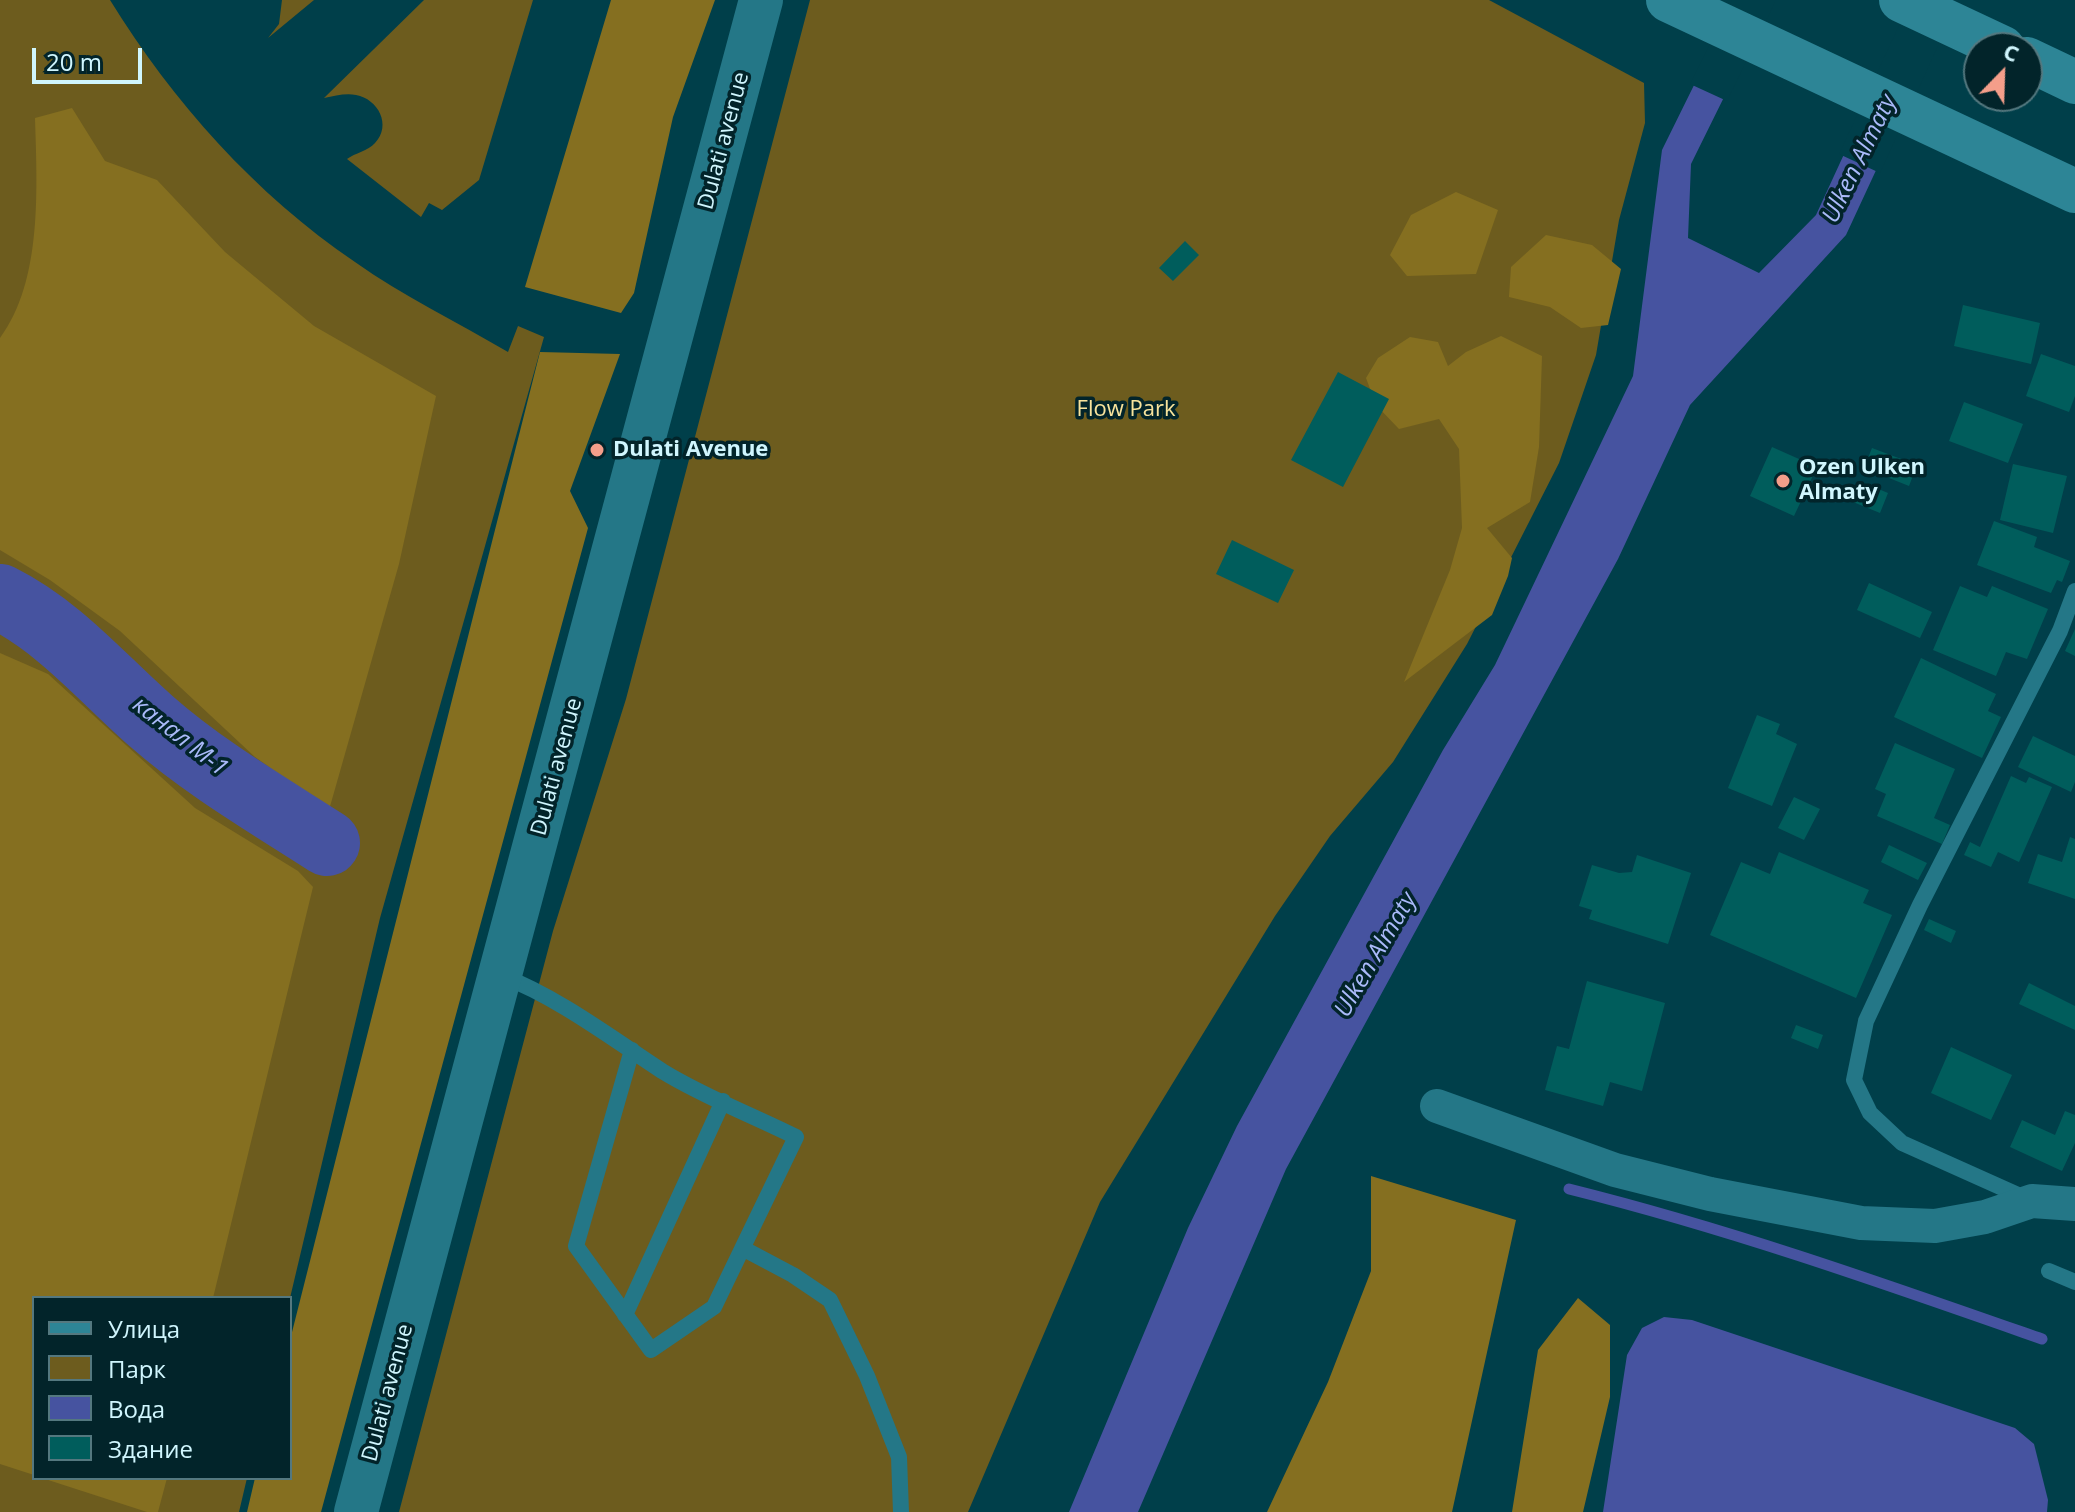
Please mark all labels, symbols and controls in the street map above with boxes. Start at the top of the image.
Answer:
scale bar [36,32,146,82]
north arrow [1963,32,2043,112]
text: С [1999,35,2024,68]
text: 20 m [46,45,102,78]
street label: Dulati avenue [693,69,755,213]
water label: Ulken Almaty [1817,90,1903,228]
park label: Flow Park [1077,397,1175,423]
place label: Dulati Avenue [613,437,768,463]
marker: Dulati Avenue [588,441,606,459]
place label: Ozen Ulken Almaty [1799,455,1925,506]
marker: Ozen Ulken Almaty [1774,472,1792,490]
water label: канал М-1 [127,691,233,783]
street label: Dulati avenue [526,695,588,839]
water label: Ulken Almaty [1329,888,1423,1022]
legend [32,1296,292,1480]
text: Улица [108,1312,180,1345]
street label: Dulati avenue [357,1321,419,1465]
text: Парк [108,1352,166,1385]
text: Вода [108,1392,165,1425]
text: Здание [108,1432,193,1465]

